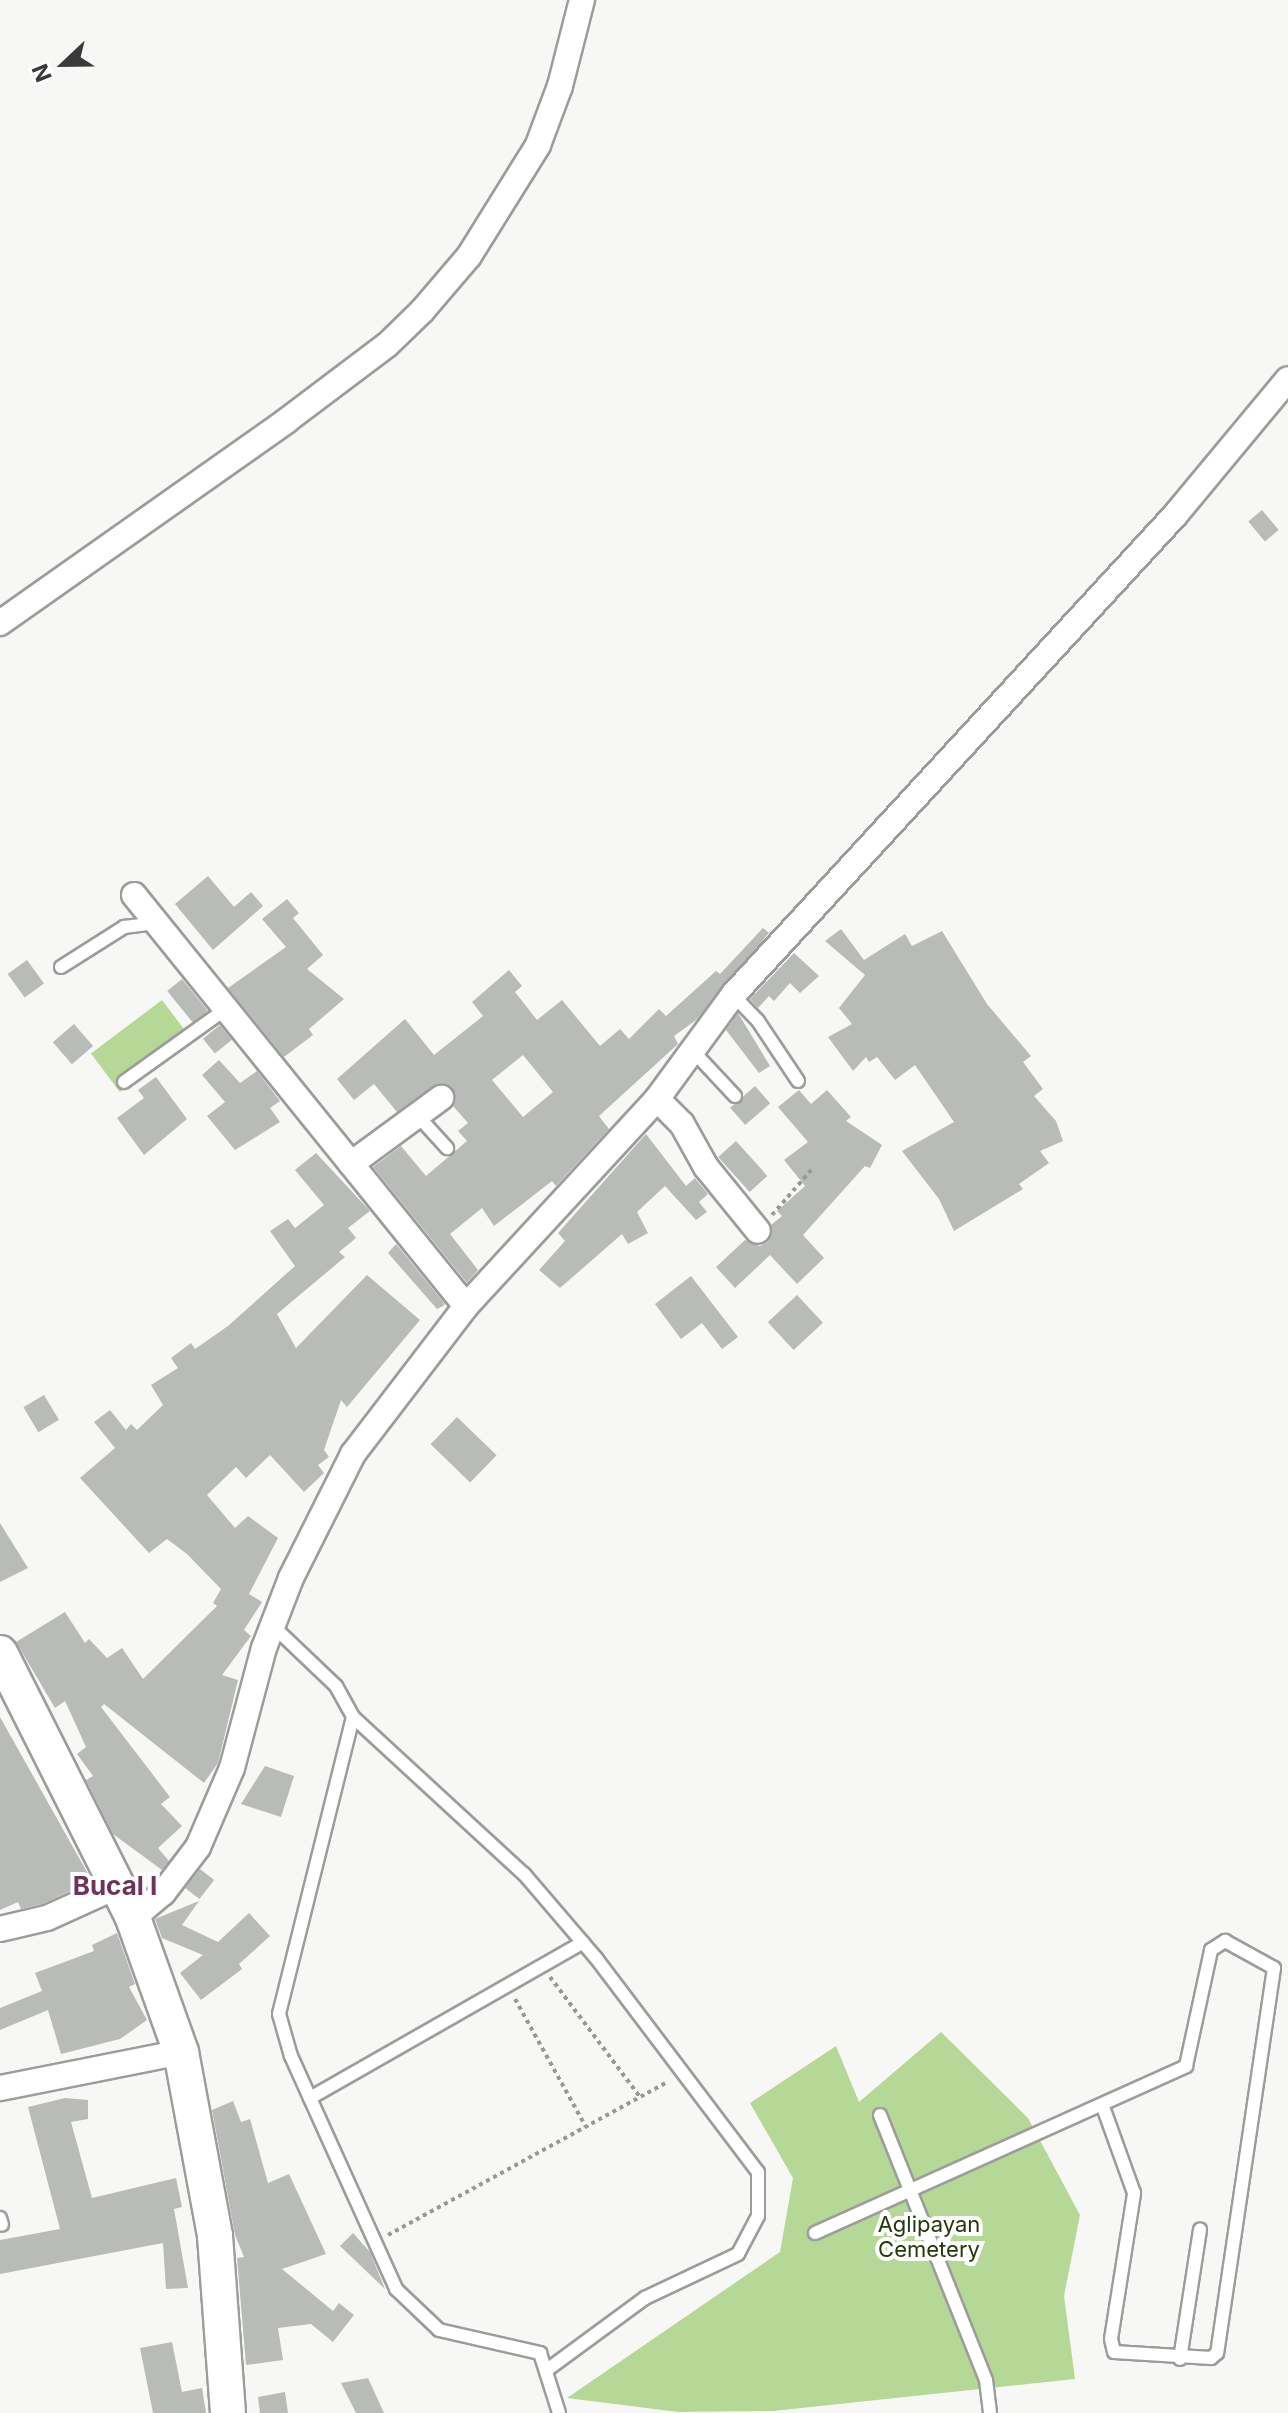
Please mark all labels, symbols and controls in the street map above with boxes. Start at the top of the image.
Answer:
north arrow [24,24,104,104]
text: N [27,60,57,86]
district label: Bucal I [73,1870,157,1902]
park label: Aglipayan Cemetery [878,2211,980,2262]

